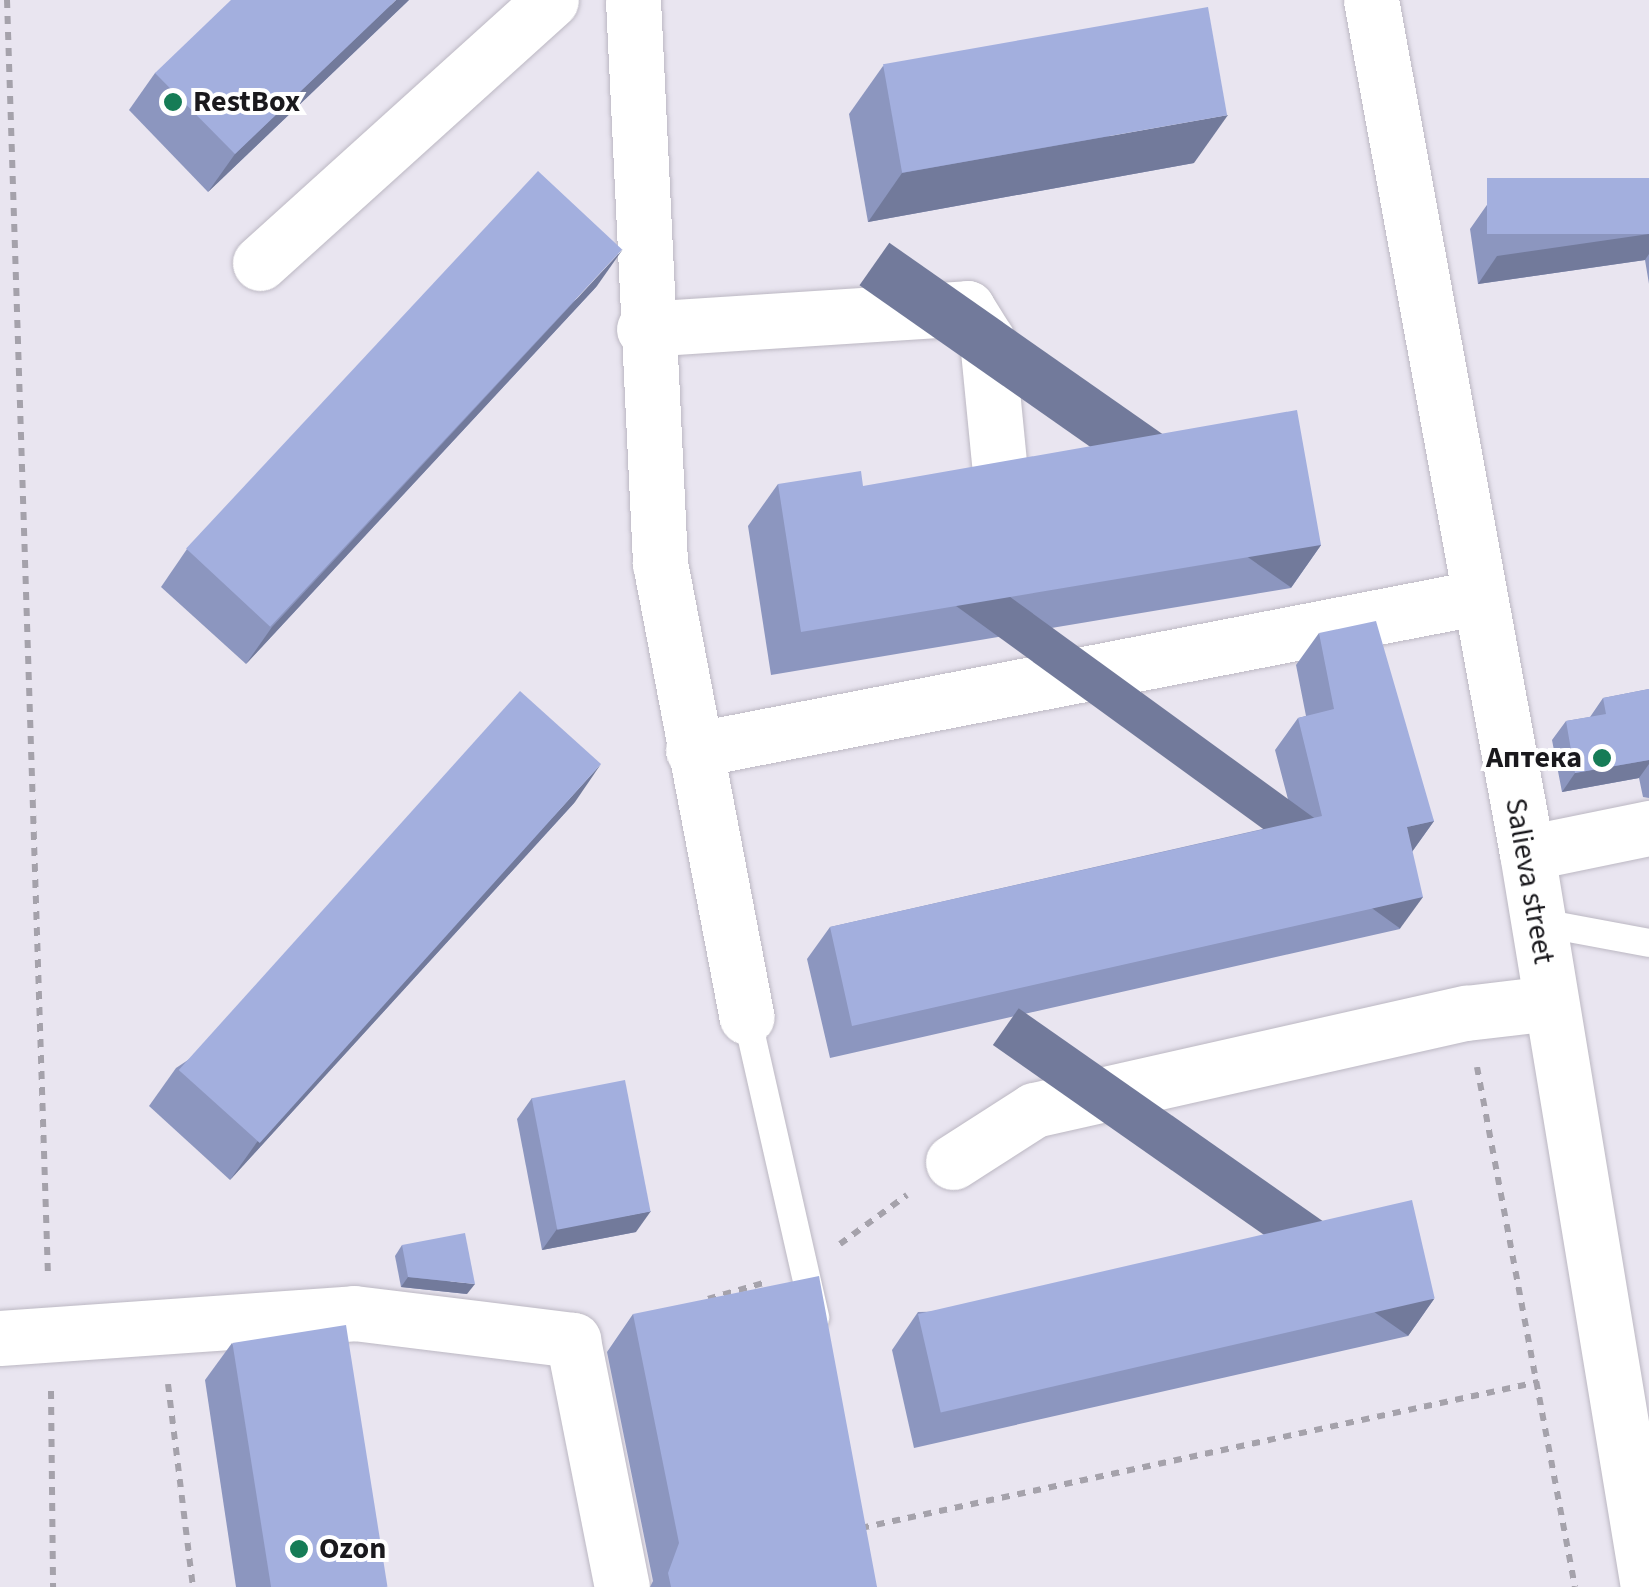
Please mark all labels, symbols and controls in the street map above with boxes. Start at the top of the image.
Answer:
place label: RestBox [193,84,300,120]
marker: RestBox [162,91,184,113]
place label: Аптека [1486,740,1582,776]
marker: Аптека [1591,747,1613,769]
street label: Salieva street [1497,795,1561,967]
place label: Ozon [319,1531,386,1567]
marker: Ozon [288,1538,310,1560]

